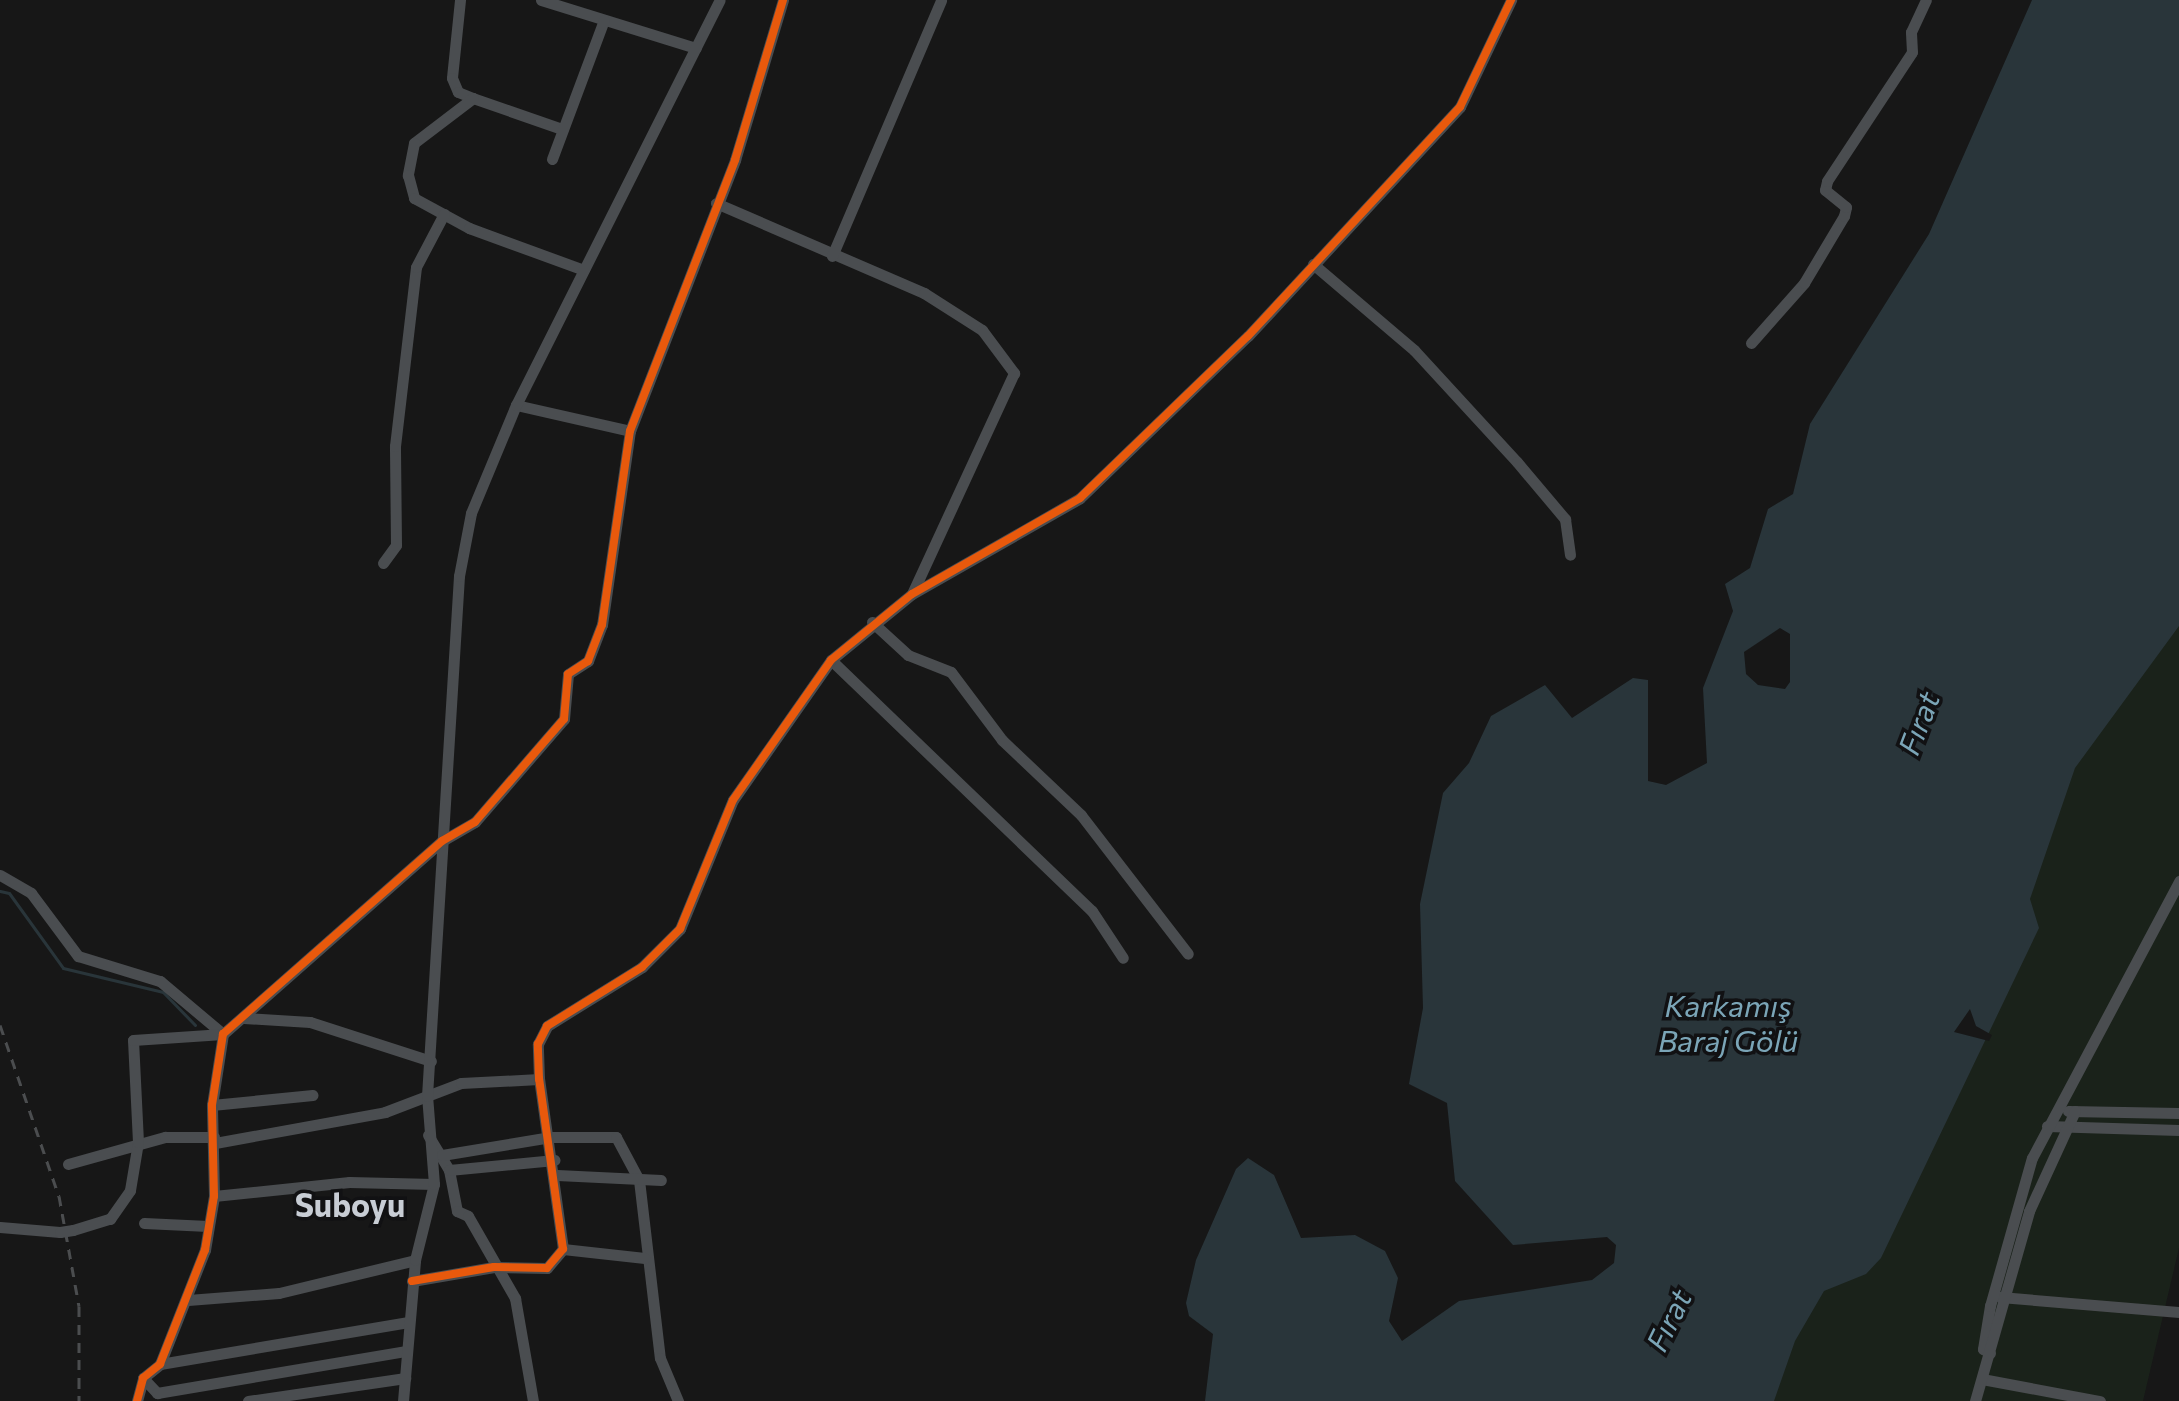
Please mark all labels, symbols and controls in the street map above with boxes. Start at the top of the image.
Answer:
water label: Fırat [1890,687,1946,759]
water label: Karkamış Baraj Gölü [1658,987,1798,1058]
district label: Suboyu [295,1185,405,1223]
water label: Fırat [1638,1283,1698,1357]

